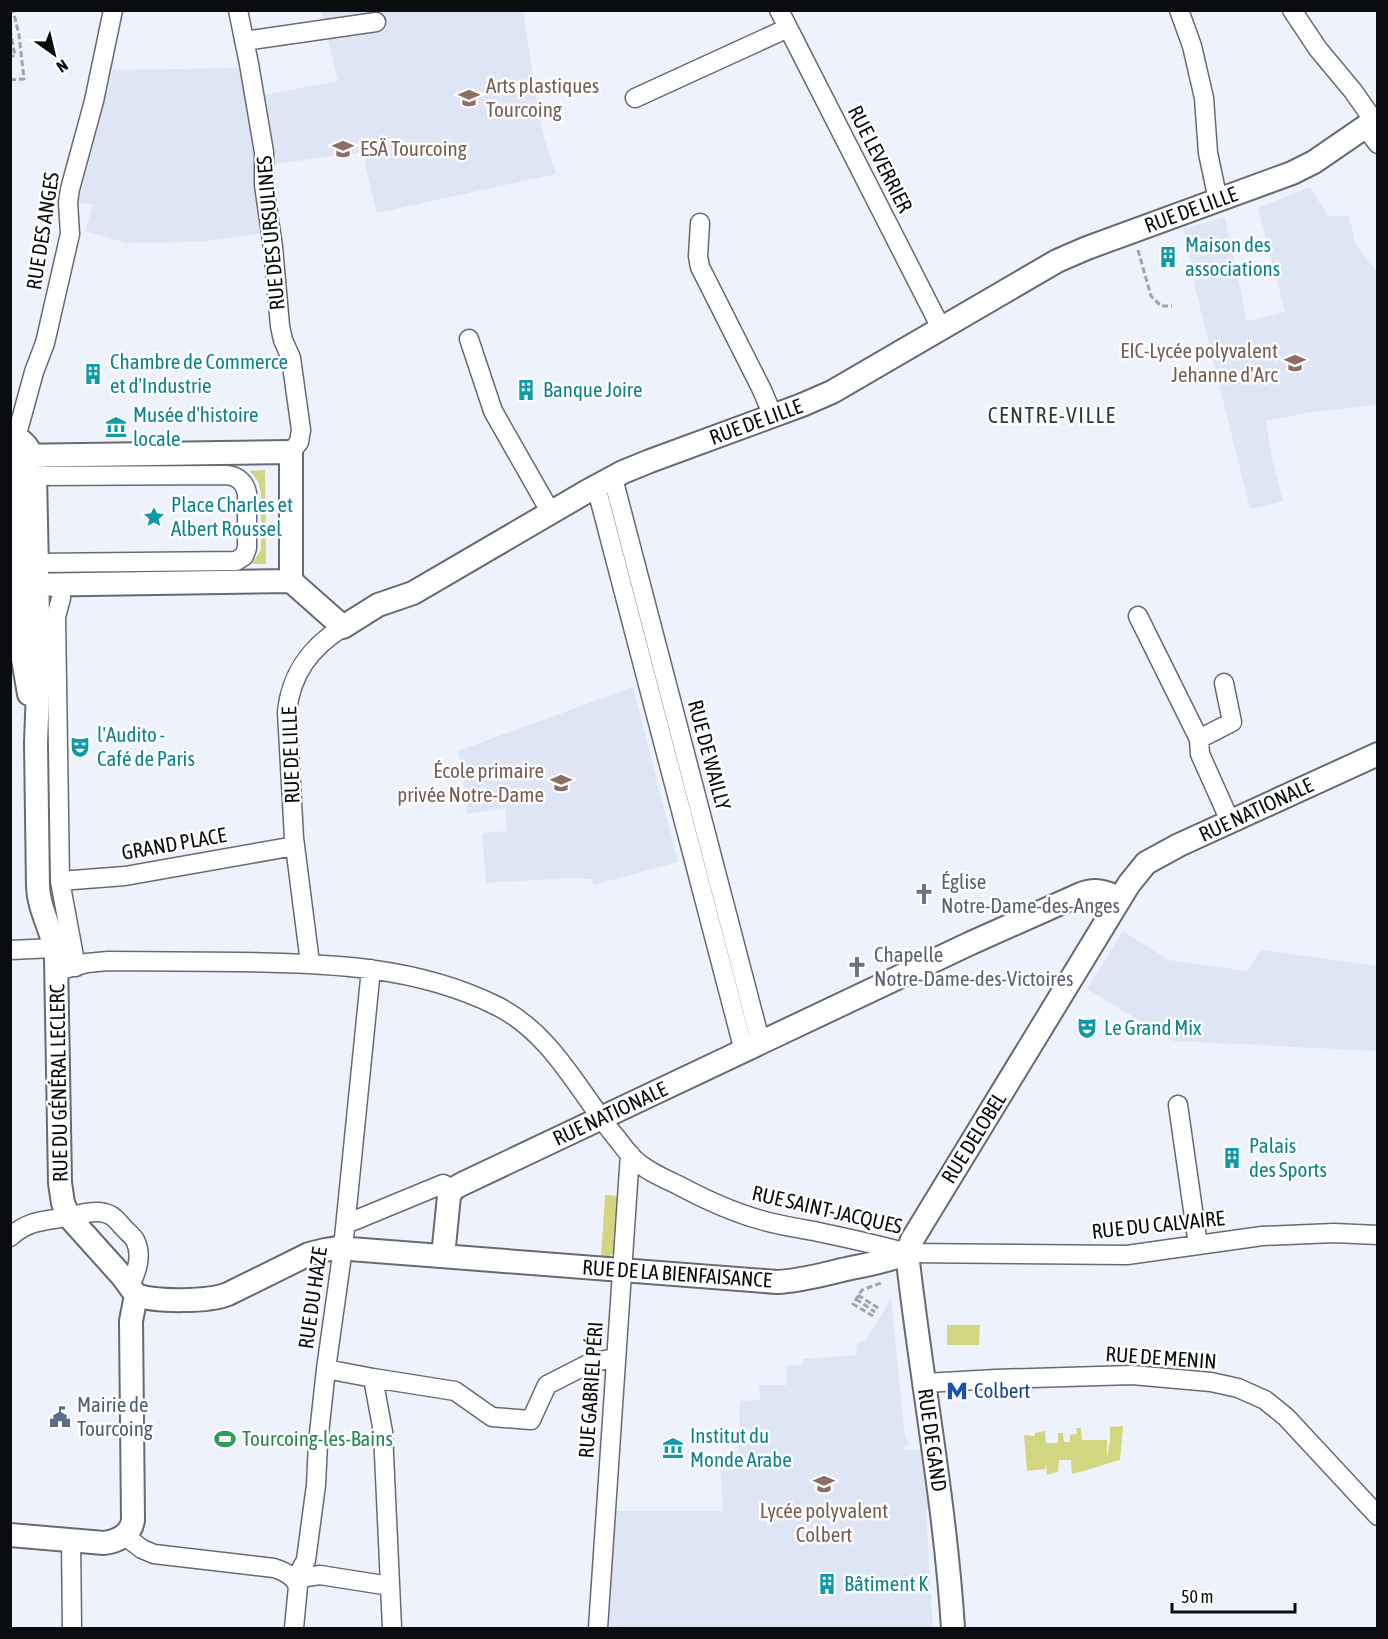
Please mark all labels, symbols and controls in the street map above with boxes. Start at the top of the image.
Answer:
north arrow [24,24,84,84]
text: N [53,56,71,77]
place label: Arts plastiques Tourcoing [486,73,599,121]
school or university icon: Arts plastiques Tourcoing [457,86,481,110]
street label: RUE LEVERRIER [844,101,918,216]
place label: ESÄ Tourcoing [360,136,467,160]
school or university icon: ESÄ Tourcoing [331,137,355,161]
street label: RUE DES URSULINES [251,155,289,311]
street label: RUE DES ANGES [21,170,63,291]
street label: RUE DE LILLE [1141,181,1240,237]
place label: Maison des associations [1185,232,1280,280]
building icon: Maison des associations [1156,245,1180,269]
place label: EIC-Lycée polyvalent Jehanne d'Arc [1120,338,1278,386]
place label: Chambre de Commerce et d'Industrie [110,349,288,397]
school or university icon: EIC-Lycée polyvalent Jehanne d'Arc [1283,351,1307,375]
building icon: Chambre de Commerce et d'Industrie [81,362,105,386]
place label: Banque Joire [543,377,643,401]
building icon: Banque Joire [514,378,538,402]
street label: RUE DE LILLE [706,393,805,449]
place label: Musée d'histoire locale [133,402,259,450]
district label: CENTRE-VILLE [988,402,1116,428]
museum icon: Musée d'histoire locale [104,415,128,439]
place label: Place Charles et Albert Roussel [171,492,293,540]
place icon: Place Charles et Albert Roussel [142,505,166,529]
street label: RUE DE WAILLY [684,697,736,813]
street label: RUE DE LILLE [276,706,304,804]
place label: l'Audito - Café de Paris [97,722,195,770]
theatre icon: l'Audito - Café de Paris [68,735,92,759]
place label: École primaire privée Notre-Dame [397,758,544,806]
school or university icon: École primaire privée Notre-Dame [549,771,573,795]
street label: RUE NATIONALE [1195,772,1316,846]
street label: GRAND PLACE [120,822,228,864]
place label: Église Notre-Dame-des-Anges [941,869,1120,917]
church icon: Église Notre-Dame-des-Anges [912,882,936,906]
place label: Chapelle Notre-Dame-des-Victoires [874,942,1073,990]
church icon: Chapelle Notre-Dame-des-Victoires [845,955,869,979]
street label: RUE DU GÉNÉRAL LECLERC [44,983,72,1182]
place label: Le Grand Mix [1104,1015,1202,1039]
theatre icon: Le Grand Mix [1075,1016,1099,1040]
street label: RUE NATIONALE [549,1076,670,1150]
street label: RUE DELOBEL [936,1088,1010,1187]
place label: Palais des Sports [1249,1133,1327,1181]
building icon: Palais des Sports [1220,1146,1244,1170]
street label: RUE SAINT-JACQUES [750,1180,905,1238]
street label: RUE DU CALVAIRE [1090,1205,1226,1243]
street label: RUE DU HAZE [293,1245,331,1350]
street label: RUE DE LA BIENFAISANCE [582,1254,773,1292]
street label: RUE GABRIEL PÉRI [573,1321,607,1459]
street label: RUE DE MENIN [1105,1341,1217,1373]
place label: Colbert [974,1378,1030,1402]
metro station icon: Colbert [945,1379,969,1403]
street label: RUE DE GAND [914,1387,952,1493]
place label: Mairie de Tourcoing [77,1392,153,1440]
public building icon: Mairie de Tourcoing [48,1405,72,1429]
place label: Institut du Monde Arabe [690,1423,792,1471]
place label: Tourcoing-les-Bains [242,1426,393,1450]
sports icon: Tourcoing-les-Bains [213,1427,237,1451]
museum icon: Institut du Monde Arabe [661,1436,685,1460]
school or university icon: Lycée polyvalent Colbert [812,1472,836,1496]
place label: Lycée polyvalent Colbert [760,1498,888,1546]
place label: Bâtiment K [844,1571,929,1595]
building icon: Bâtiment K [815,1572,839,1596]
scale bar [1172,1576,1295,1614]
text: 50 m [1181,1586,1213,1607]

